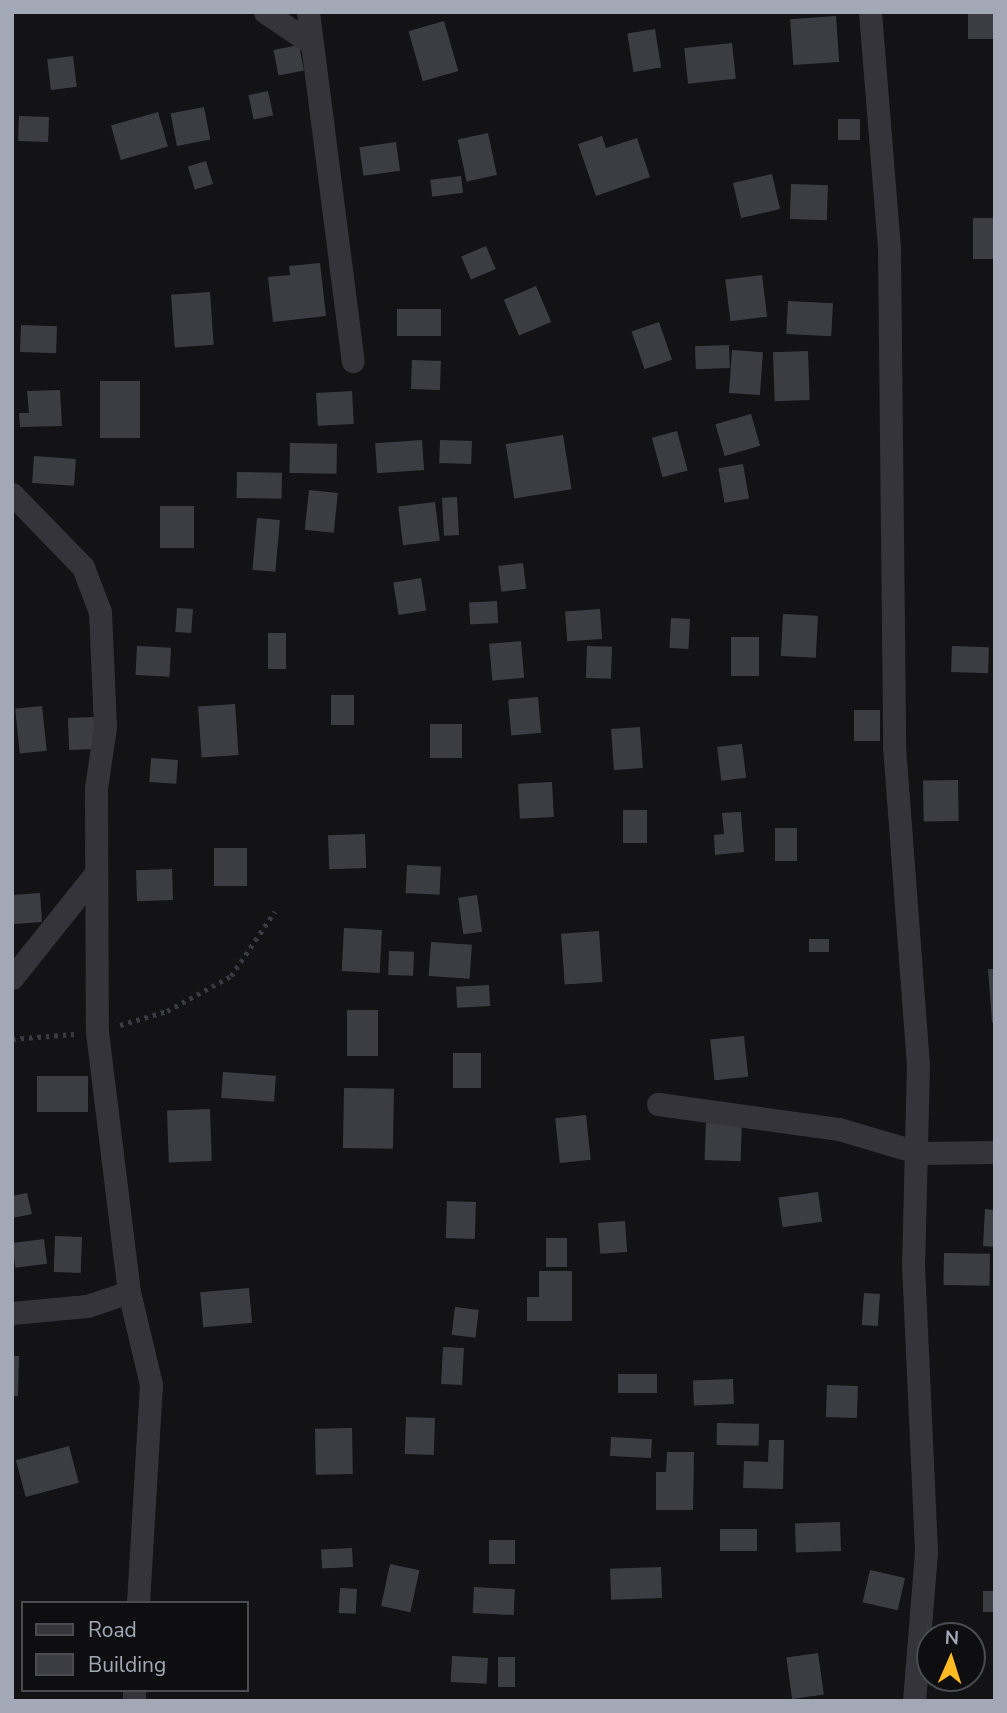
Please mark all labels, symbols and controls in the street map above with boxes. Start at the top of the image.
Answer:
legend [21,1601,248,1692]
text: Road [88,1616,137,1644]
north arrow [916,1622,986,1692]
text: N [944,1625,960,1651]
text: Building [88,1651,166,1679]

